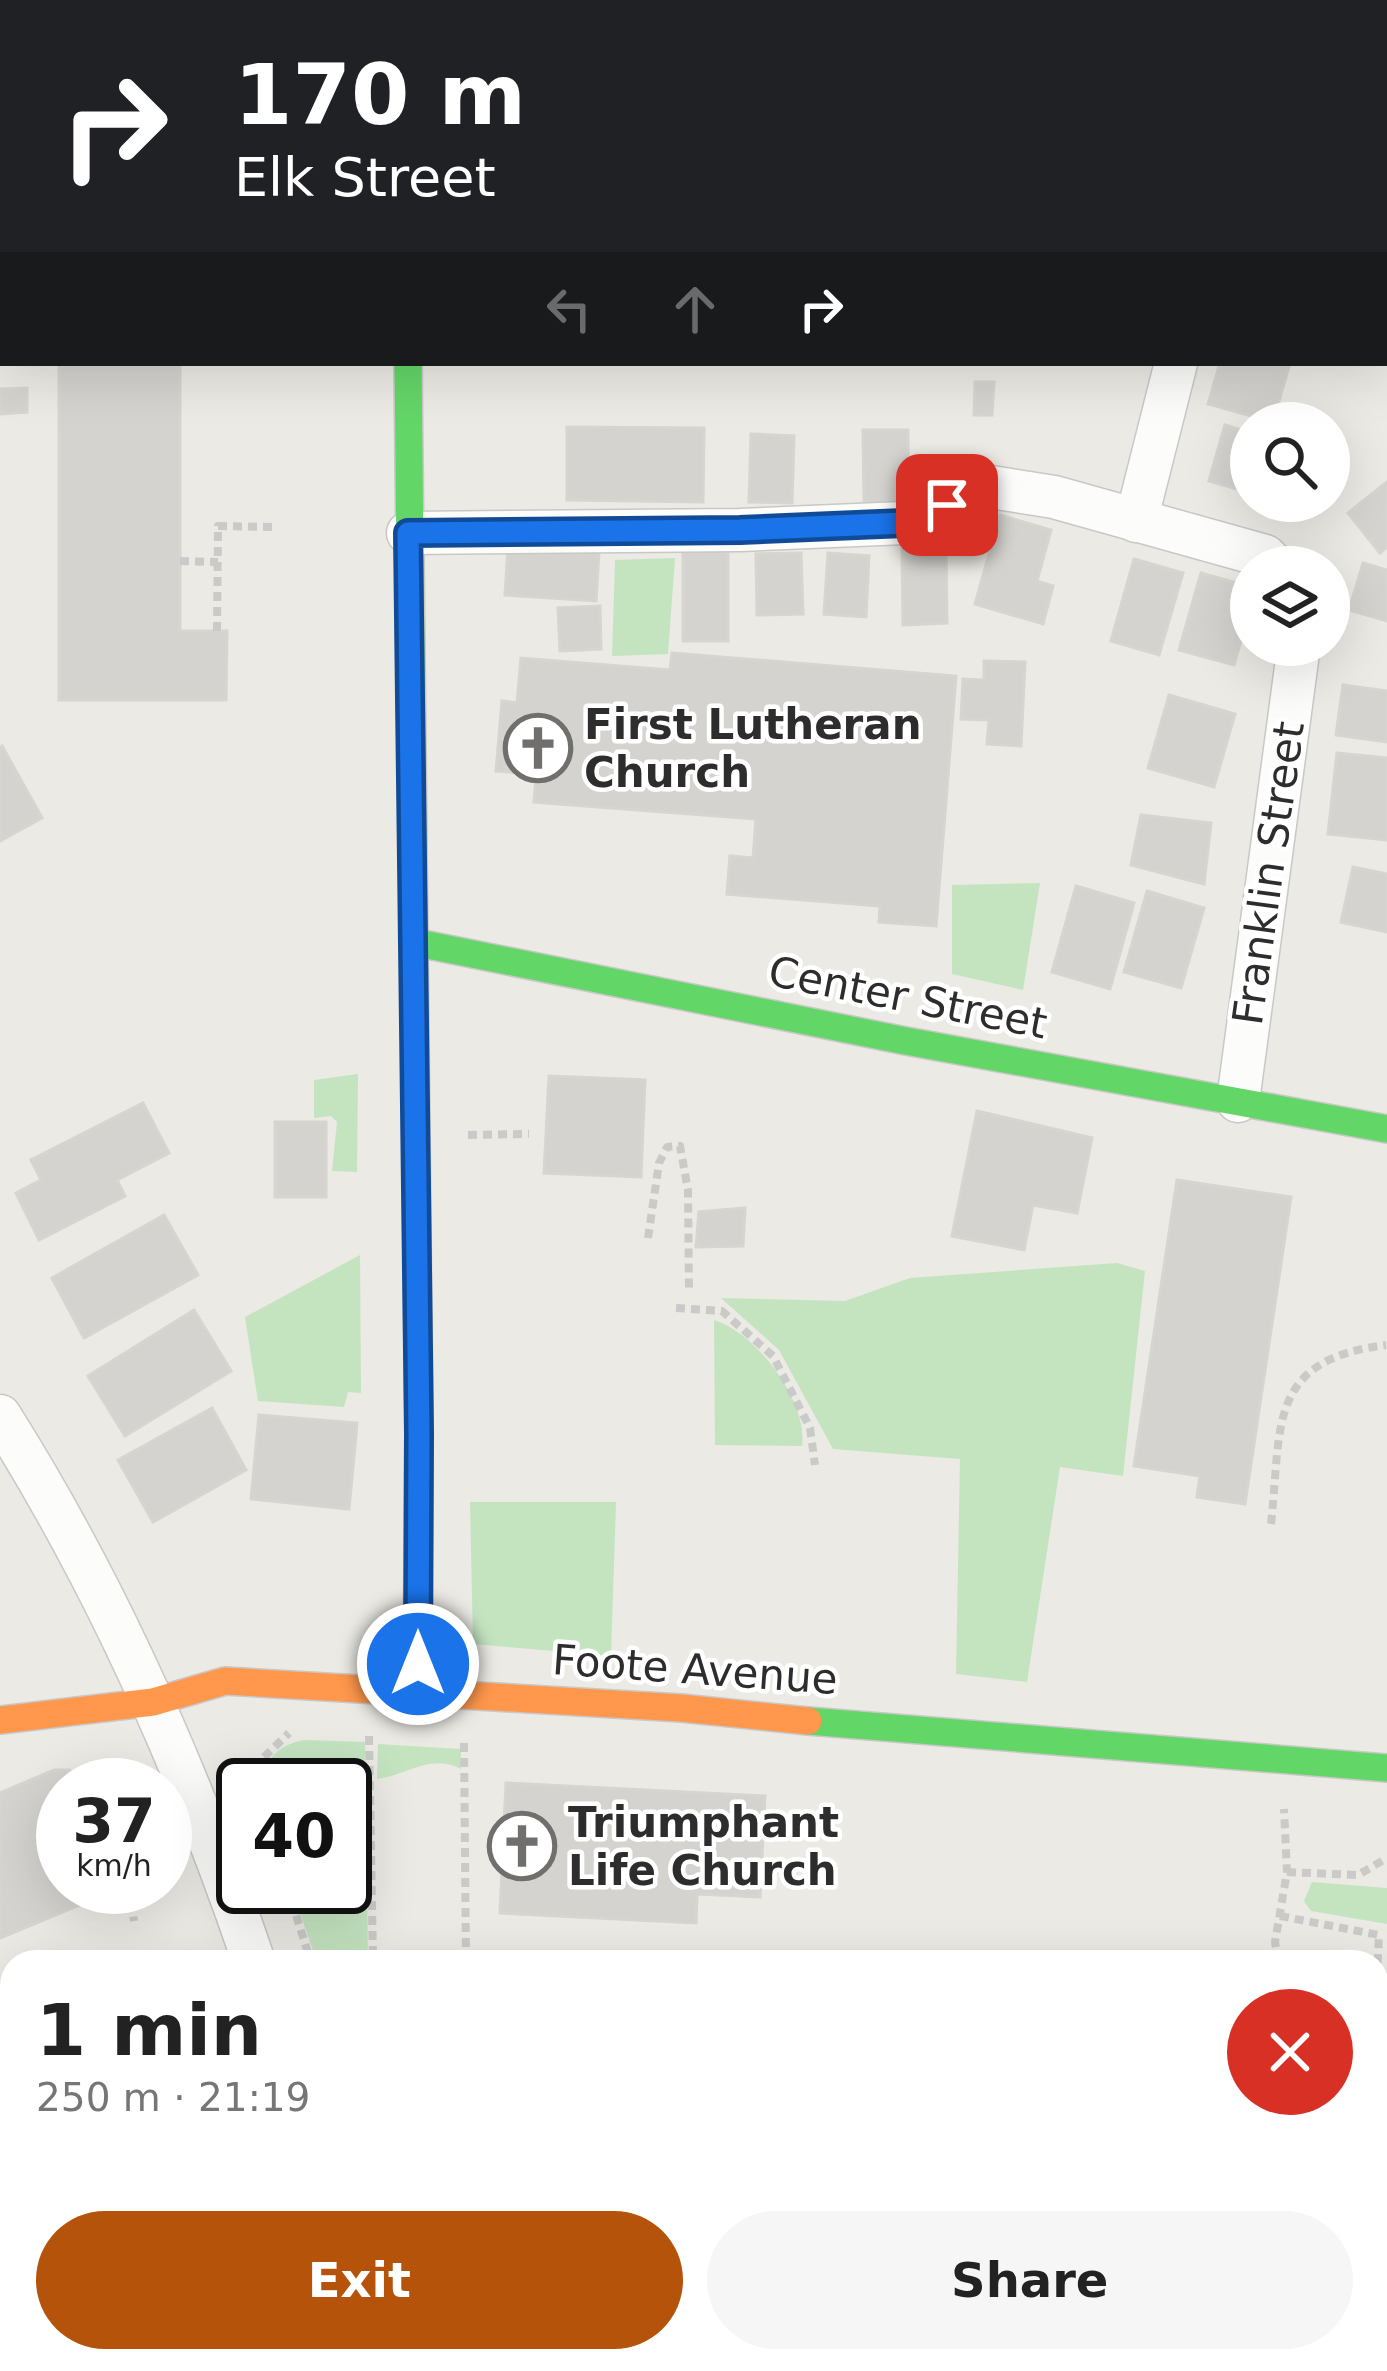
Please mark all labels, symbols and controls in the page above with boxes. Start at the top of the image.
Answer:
text: 170 m [234,46,526,144]
icon: right [36,48,192,204]
text: Elk Street [234,146,496,209]
icon: left [536,276,602,342]
icon: ahead [662,276,728,342]
icon: right [788,276,854,342]
map controls [1230,402,1350,666]
button: search [1230,402,1350,522]
pin [896,454,998,556]
icon: arrive [914,472,980,538]
button: layers [1230,546,1350,666]
place label: First Lutheran Church [584,700,922,797]
church icon: First Lutheran Church [503,713,573,783]
street label: Franklin Street [1223,718,1314,1028]
street label: Center Street [765,947,1051,1048]
position arrow [355,1601,481,1727]
street label: Foote Avenue [551,1635,839,1704]
speed limit sign: 40 [216,1758,372,1914]
text: 37 [72,1786,156,1856]
place label: Triumphant Life Church [568,1798,839,1895]
church icon: Triumphant Life Church [487,1811,557,1881]
text: km/h [76,1848,152,1883]
text: 1 min [36,1988,262,2072]
button: close [1227,1989,1353,2115]
text: 250 m · 21:19 [36,2075,310,2120]
button: Exit [36,2211,683,2349]
button: Share [707,2211,1353,2349]

